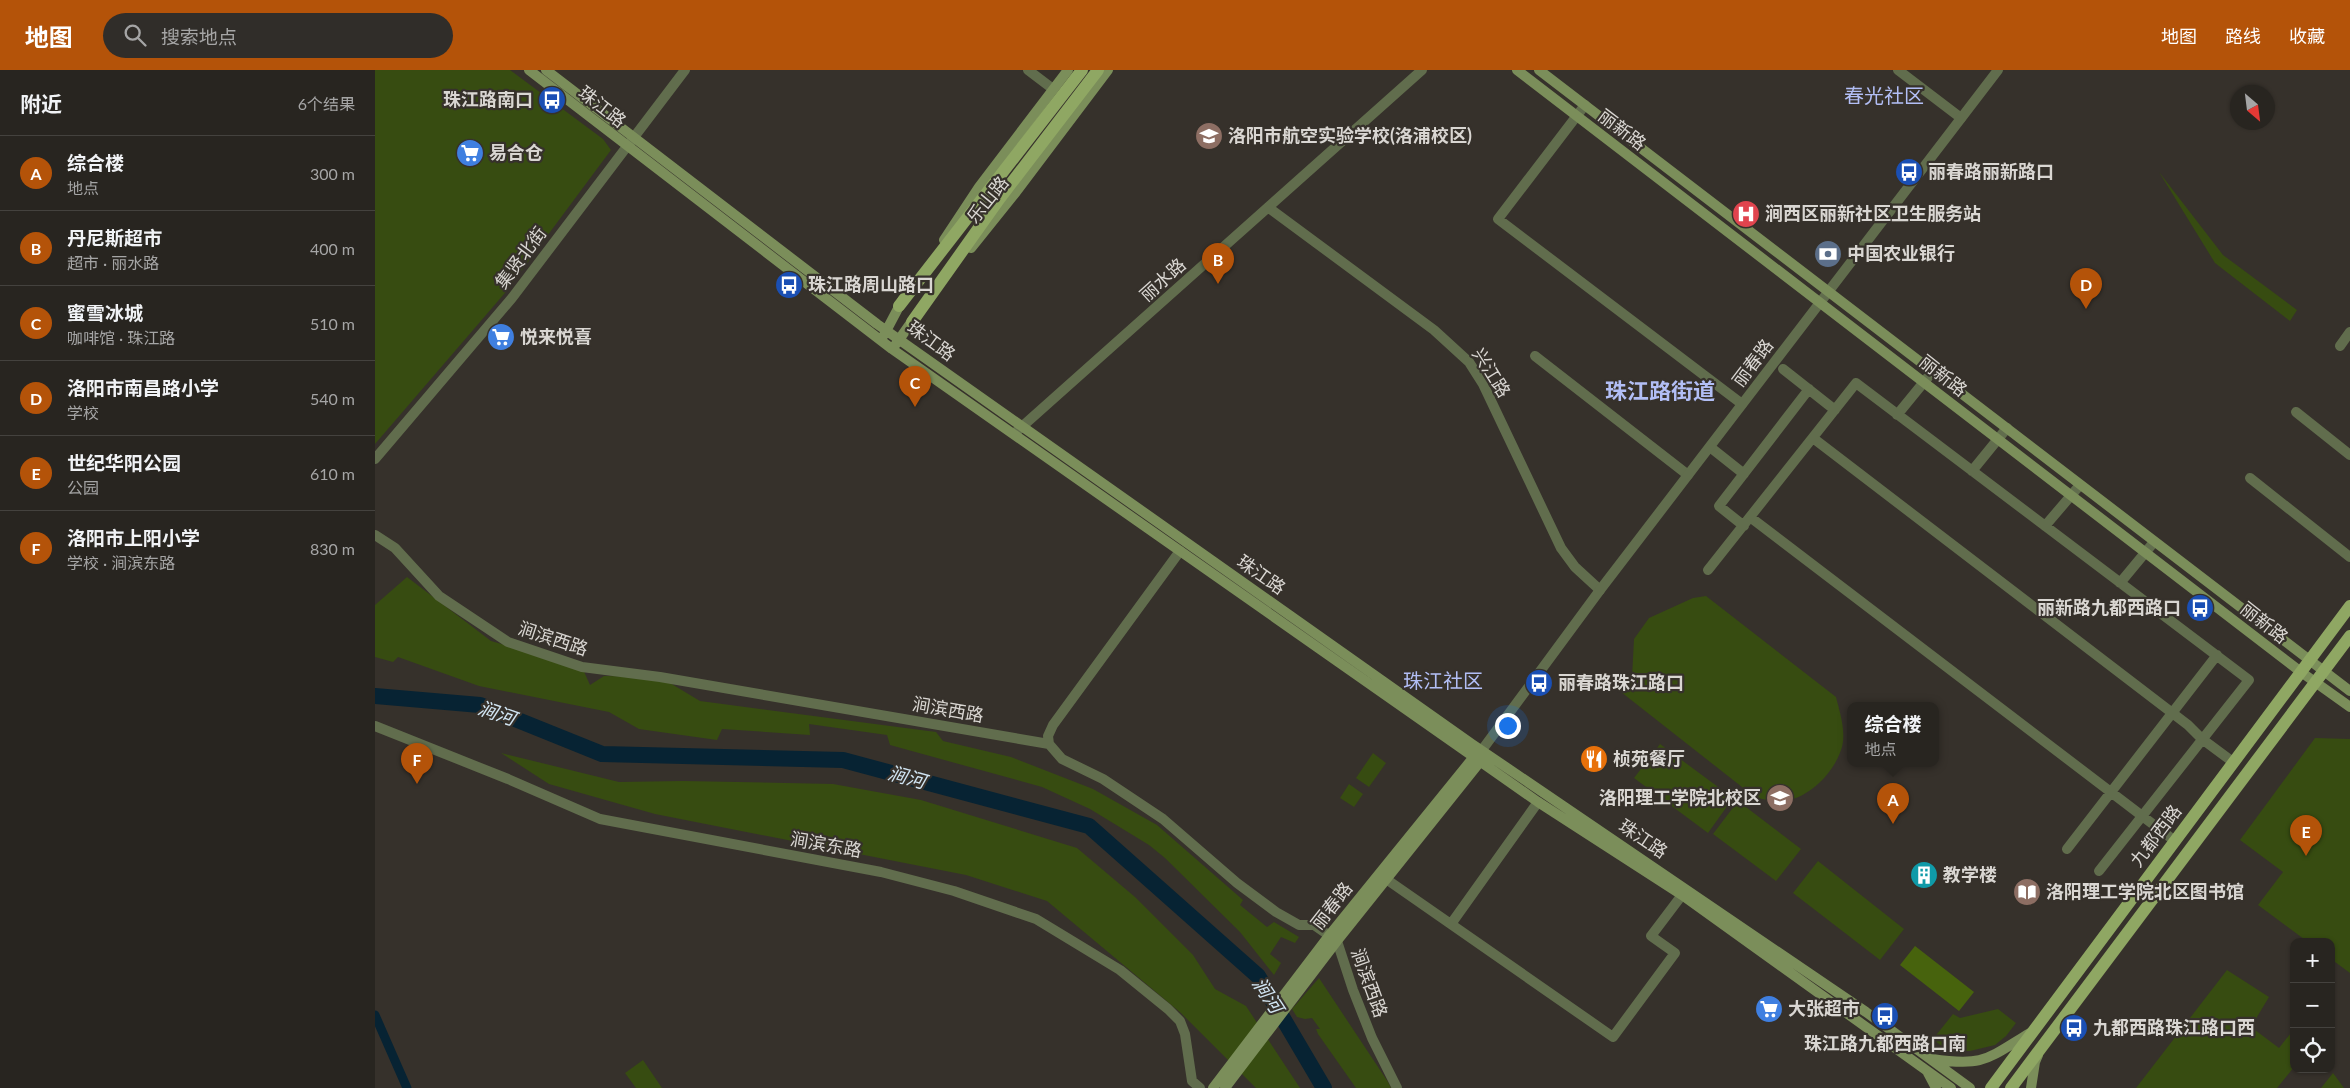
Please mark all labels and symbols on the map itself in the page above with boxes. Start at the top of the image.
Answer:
street label: 珠江路 [575,81,631,132]
district label: 春光社区 [1844,83,1924,107]
bus stop icon: 珠江路南口 [537,85,567,115]
north arrow [2230,85,2275,130]
place label: 珠江路南口 [443,88,533,110]
street label: 丽新路 [1594,104,1651,154]
school or university icon: 洛阳市航空实验学校(洛浦校区) [1194,121,1224,151]
place label: 洛阳市航空实验学校(洛浦校区) [1228,124,1472,146]
supermarket icon: 易合仓 [455,138,485,168]
place label: 易合仓 [489,141,543,163]
bus stop icon: 丽春路丽新路口 [1894,157,1924,187]
place label: 丽春路丽新路口 [1928,160,2054,182]
street label: 乐山路 [962,171,1013,227]
hospital icon: 涧西区丽新社区卫生服务站 [1731,199,1761,229]
place label: 涧西区丽新社区卫生服务站 [1765,202,1981,224]
street label: 集贤北街 [490,222,551,293]
bank icon: 中国农业银行 [1813,239,1843,269]
place label: 中国农业银行 [1847,242,1955,264]
pin: B [1202,243,1234,284]
street label: 丽水路 [1135,253,1190,305]
pin: D [2070,268,2102,309]
bus stop icon: 珠江路周山路口 [774,270,804,300]
place label: 珠江路周山路口 [808,273,934,295]
street label: 珠江路 [903,315,960,365]
supermarket icon: 悦来悦喜 [486,322,516,352]
place label: 悦来悦喜 [520,325,592,347]
street label: 丽春路 [1727,334,1777,391]
street label: 兴江路 [1468,344,1515,401]
street label: 丽新路 [1916,350,1972,401]
pin: C [899,366,931,407]
district label: 珠江路街道 [1605,377,1715,404]
street label: 珠江路 [1233,550,1290,599]
bus stop icon: 丽新路九都西路口 [2185,593,2215,623]
place label: 丽新路九都西路口 [2037,596,2181,618]
street label: 丽新路 [2237,597,2293,648]
street label: 涧滨西路 [516,616,591,660]
district label: 珠江社区 [1403,668,1483,692]
bus stop icon: 丽春路珠江路口 [1524,668,1554,698]
place label: 丽春路珠江路口 [1558,671,1684,693]
street label: 涧滨西路 [911,692,986,726]
water label: 涧河 [475,695,523,731]
your location [1495,713,1521,739]
pin: F [401,743,433,784]
restaurant icon: 桢苑餐厅 [1579,744,1609,774]
place label: 桢苑餐厅 [1613,747,1685,769]
water label: 涧河 [886,760,932,794]
school or university icon: 洛阳理工学院北校区 [1765,783,1795,813]
pin: A [1877,783,1909,824]
place label: 洛阳理工学院北校区 [1599,786,1761,808]
street label: 九都西路 [2125,800,2186,871]
street label: 珠江路 [1615,814,1672,862]
pin: E [2290,815,2322,856]
street label: 涧滨东路 [789,827,864,861]
building icon: 教学楼 [1909,860,1939,890]
place label: 教学楼 [1943,863,1997,885]
street label: 丽春路 [1306,877,1357,933]
library icon: 洛阳理工学院北区图书馆 [2012,877,2042,907]
place label: 洛阳理工学院北区图书馆 [2046,880,2244,902]
street label: 涧滨西路 [1347,945,1393,1020]
water label: 涧河 [1248,973,1291,1020]
supermarket icon: 大张超市 [1754,994,1784,1024]
place label: 大张超市 [1788,997,1860,1019]
bus stop icon: 珠江路九都西路口南 [1870,1001,1900,1031]
bus stop icon: 九都西路珠江路口西 [2059,1013,2089,1043]
place label: 九都西路珠江路口西 [2093,1016,2255,1038]
place label: 珠江路九都西路口南 [1804,1032,1966,1054]

